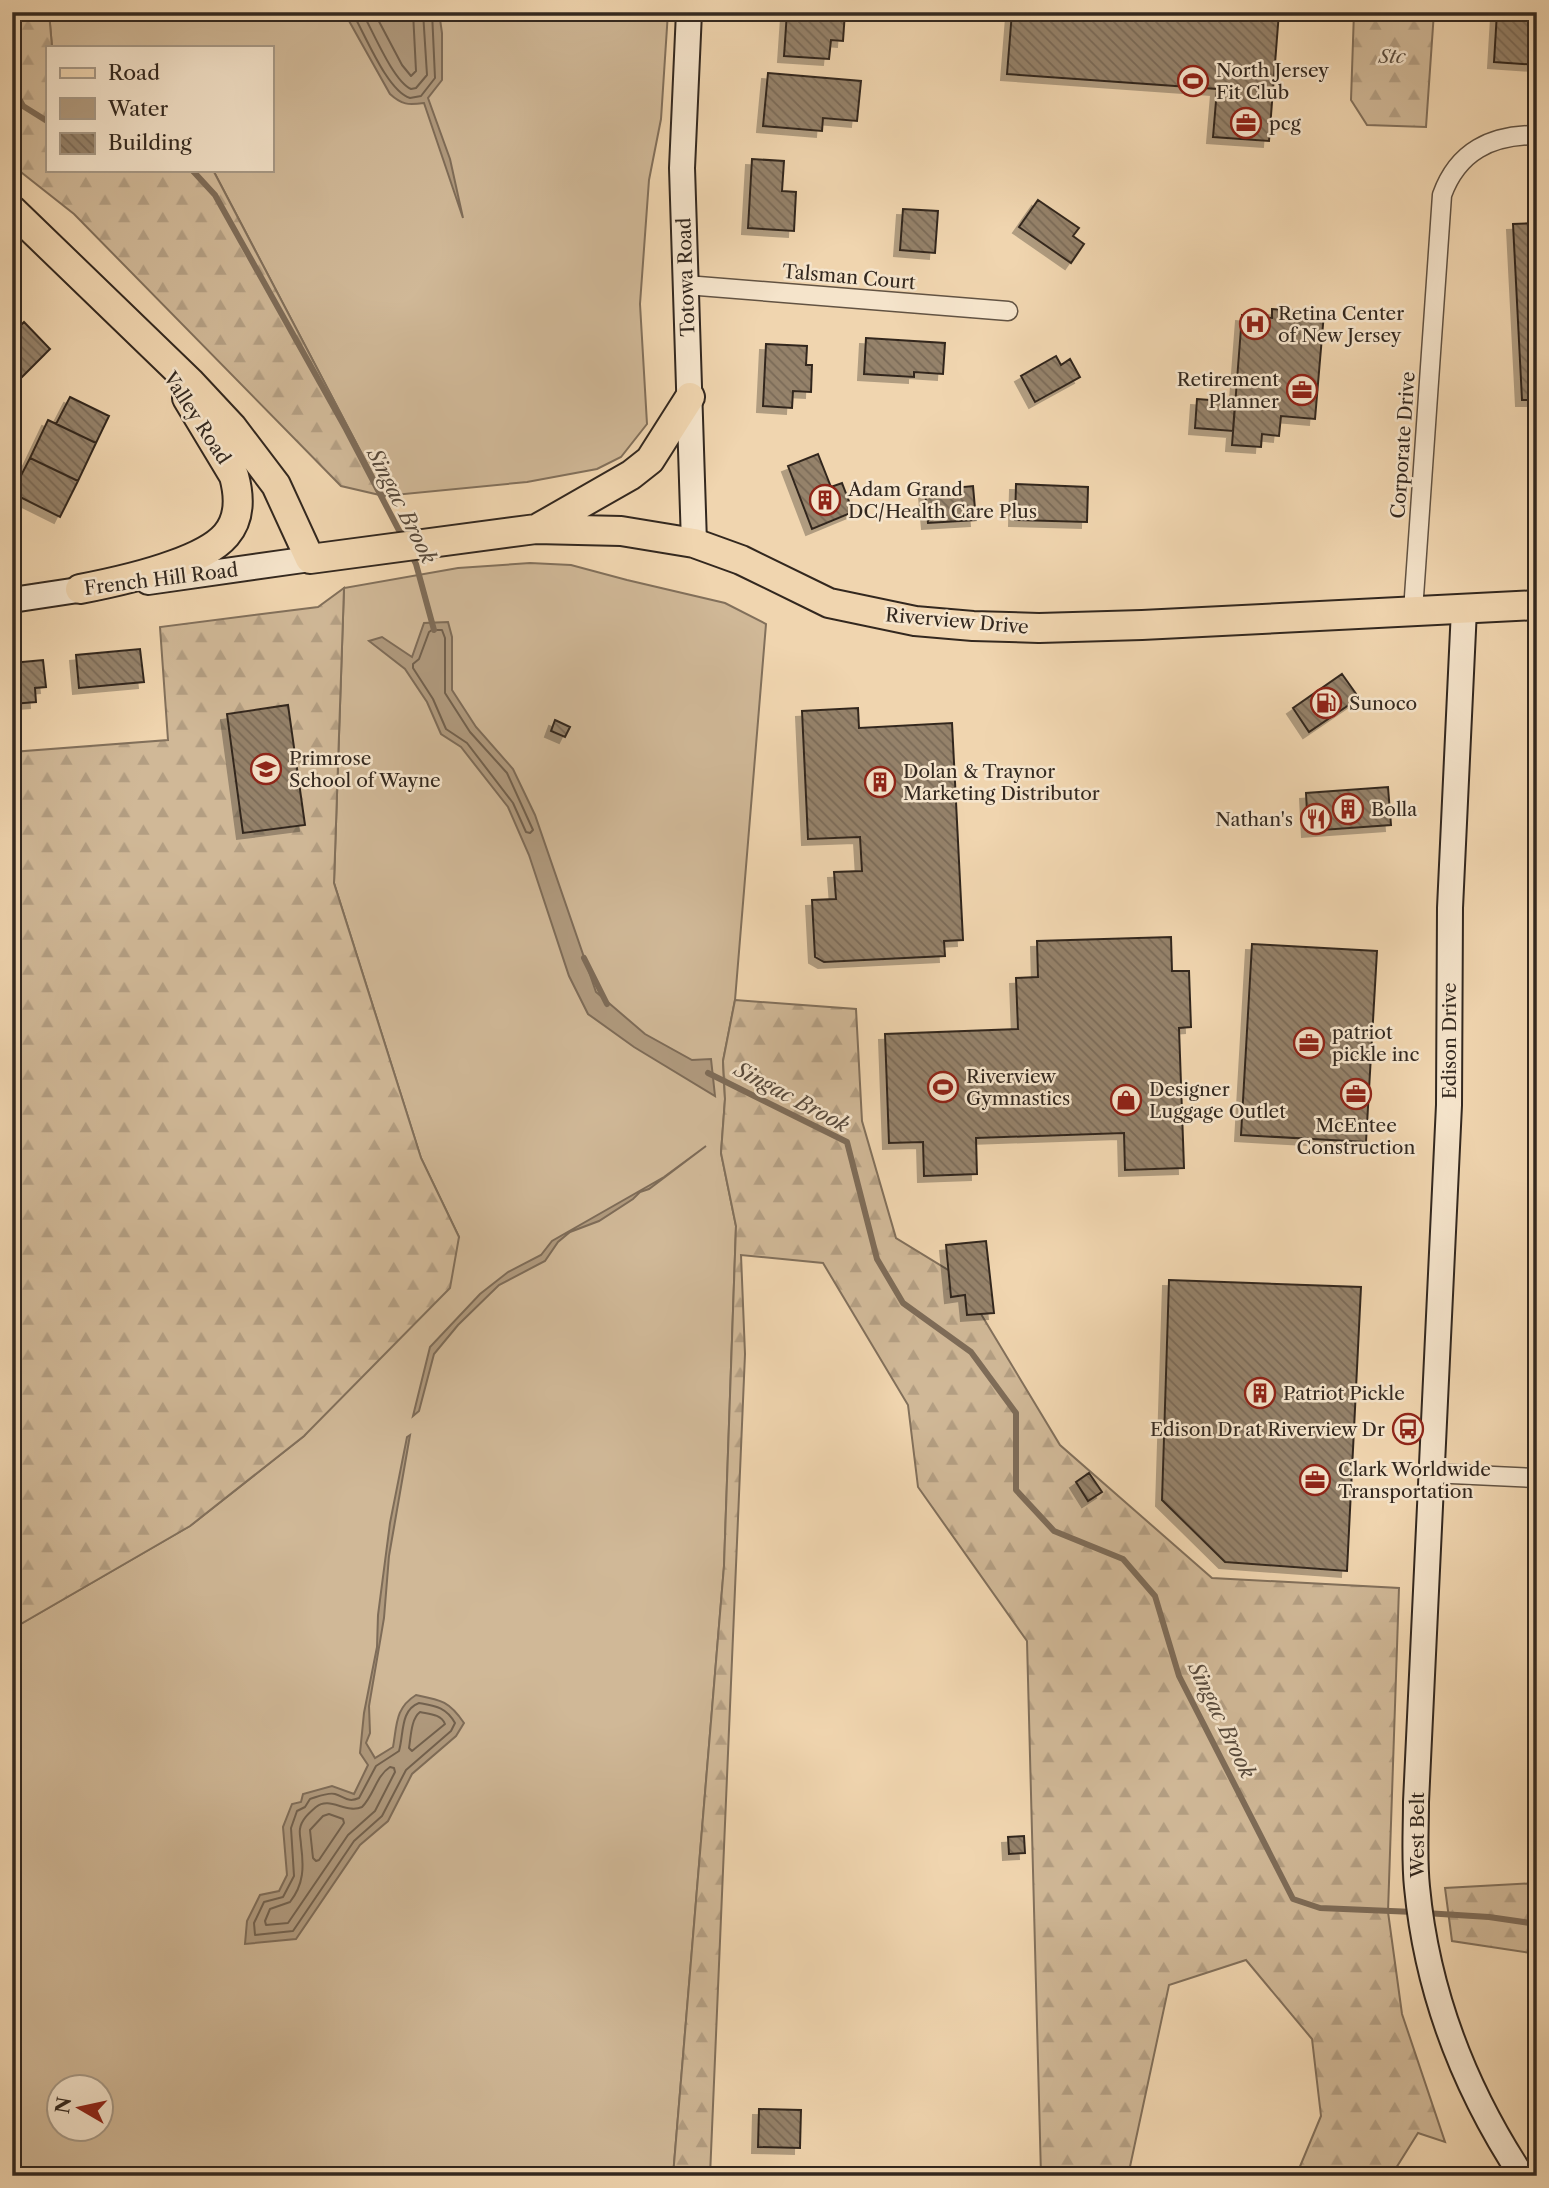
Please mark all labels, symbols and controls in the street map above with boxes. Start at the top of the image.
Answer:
park label: Stc [1378,45,1407,68]
legend [46,46,273,172]
place label: North Jersey Fit Club [1216,59,1329,104]
text: Road [108,60,160,85]
sports icon: North Jersey Fit Club [1176,64,1210,98]
text: Water [107,96,168,121]
office icon: pcg [1229,106,1263,140]
place label: pcg [1269,112,1302,135]
text: Building [108,130,193,155]
street label: Totowa Road [672,217,700,337]
street label: Talsman Court [781,260,917,294]
place label: Retina Center of New Jersey [1278,302,1404,347]
hospital icon: Retina Center of New Jersey [1238,307,1272,341]
street label: Valley Road [158,367,236,469]
place label: Retirement Planner [1177,368,1279,413]
street label: Corporate Drive [1386,371,1420,519]
office icon: Retirement Planner [1285,373,1319,407]
water label: Singac Brook [361,442,442,568]
place label: Adam Grand DC/Health Care Plus [847,478,1037,523]
building icon: Adam Grand DC/Health Care Plus [808,483,842,517]
street label: French Hill Road [83,558,240,600]
street label: Riverview Drive [884,603,1030,639]
fuel station icon: Sunoco [1309,686,1343,720]
place label: Sunoco [1349,692,1417,715]
place label: Primrose School of Wayne [289,747,441,792]
school or university icon: Primrose School of Wayne [249,752,283,786]
place label: Dolan & Traynor Marketing Distributor [903,760,1100,805]
building icon: Dolan & Traynor Marketing Distributor [863,765,897,799]
building icon: Bolla [1331,792,1365,826]
place label: Bolla [1371,798,1417,821]
restaurant icon: Nathan's [1299,802,1333,836]
place label: Nathan's [1215,808,1293,831]
street label: Edison Drive [1438,983,1461,1099]
place label: patriot pickle inc [1332,1021,1419,1066]
office icon: patriot pickle inc [1292,1026,1326,1060]
water label: Singac Brook [729,1055,854,1138]
place label: Riverview Gymnastics [966,1065,1070,1110]
sports icon: Riverview Gymnastics [926,1070,960,1104]
office icon: McEntee Construction [1339,1077,1373,1111]
place label: Designer Luggage Outlet [1149,1078,1286,1123]
shop icon: Designer Luggage Outlet [1109,1083,1143,1117]
place label: McEntee Construction [1297,1114,1415,1159]
building icon: Patriot Pickle [1243,1376,1277,1410]
place label: Patriot Pickle [1283,1382,1405,1405]
bus stop icon: Edison Dr at Riverview Dr [1391,1412,1425,1446]
place label: Edison Dr at Riverview Dr [1150,1418,1385,1441]
place label: Clark Worldwide Transportation [1338,1458,1491,1503]
office icon: Clark Worldwide Transportation [1298,1463,1332,1497]
water label: Singac Brook [1182,1656,1261,1782]
street label: West Belt [1406,1792,1429,1879]
north arrow [46,2072,116,2142]
text: N [51,2095,76,2115]

